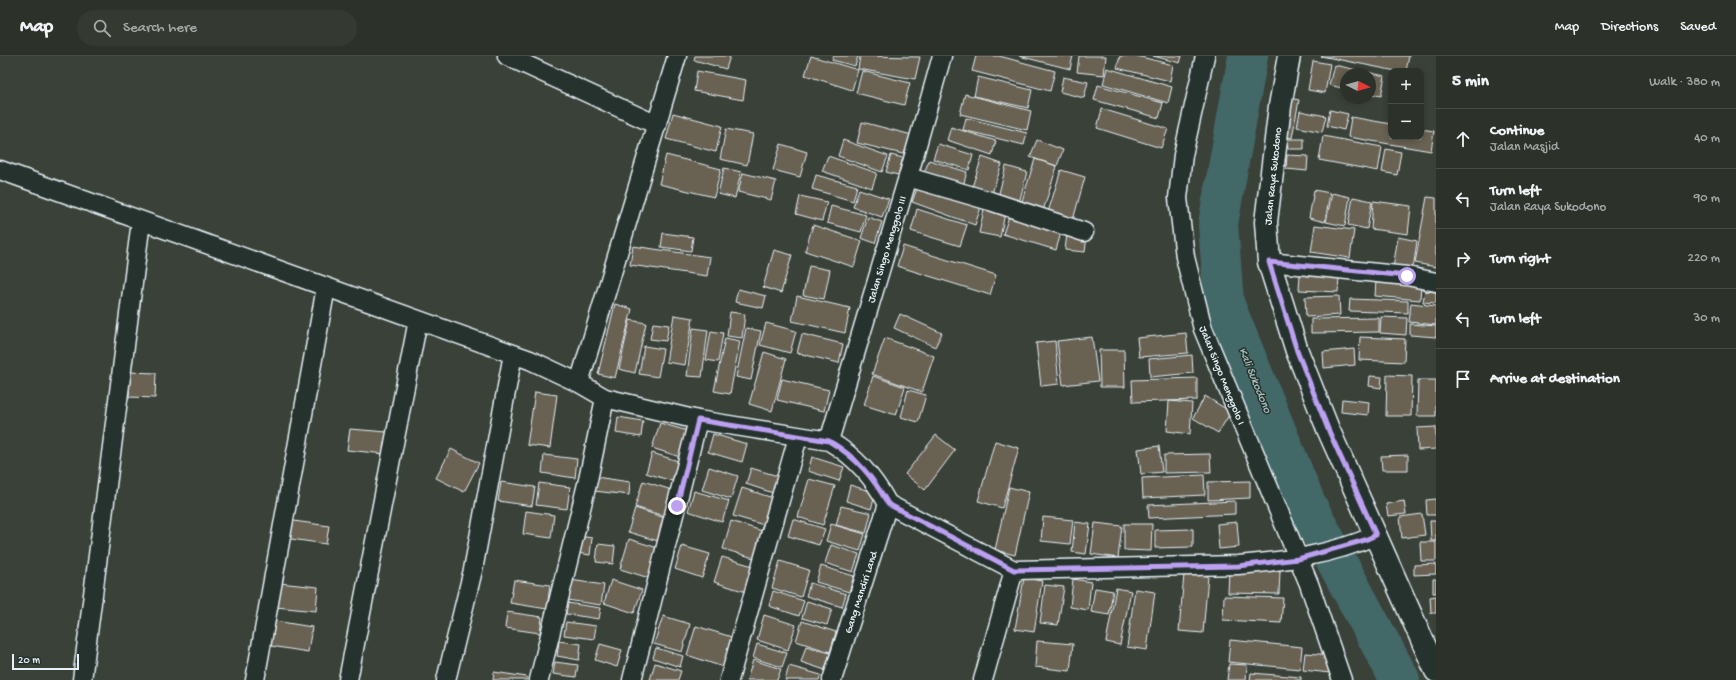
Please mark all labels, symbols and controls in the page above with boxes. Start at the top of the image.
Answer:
search box [77,10,357,46]
text: Map [20,16,53,39]
icon: search [91,17,113,39]
text: Search here [123,19,197,37]
text: Map [1555,19,1579,36]
text: Directions [1601,19,1658,36]
text: Saved [1680,19,1716,36]
north arrow [1340,68,1376,104]
map controls [1388,68,1424,140]
button: + [1388,68,1424,104]
text: 5 min [1452,72,1489,92]
text: Walk · 380 m [1649,75,1720,90]
button: − [1388,104,1424,140]
text: Continue [1490,122,1544,140]
street label: Jalan Raya Sukodono [1263,126,1285,226]
icon: ahead [1452,128,1474,150]
text: 40 m [1694,131,1720,146]
text: Jalan Masjid [1490,140,1559,155]
text: Turn left [1490,182,1541,200]
icon: left [1452,188,1474,210]
text: 90 m [1694,191,1720,206]
street label: Jalan Singo Menggolo III [866,194,910,304]
text: Jalan Raya Sukodono [1490,200,1606,215]
icon: right [1452,248,1474,270]
text: Turn right [1490,250,1550,268]
text: 220 m [1688,251,1720,266]
route start [1398,267,1416,285]
icon: left [1452,308,1474,330]
text: Turn left [1490,310,1541,328]
text: 30 m [1694,311,1720,326]
street label: Jalan Singo Menggolo I [1196,324,1247,427]
water label: Kali Sukodono [1235,346,1274,416]
icon: arrive [1452,368,1474,390]
text: Arrive at destination [1490,370,1620,388]
route end [668,497,686,515]
street label: Gang Mandiri Land [843,549,881,635]
scale bar [12,652,79,671]
text: 20 m [18,655,40,667]

